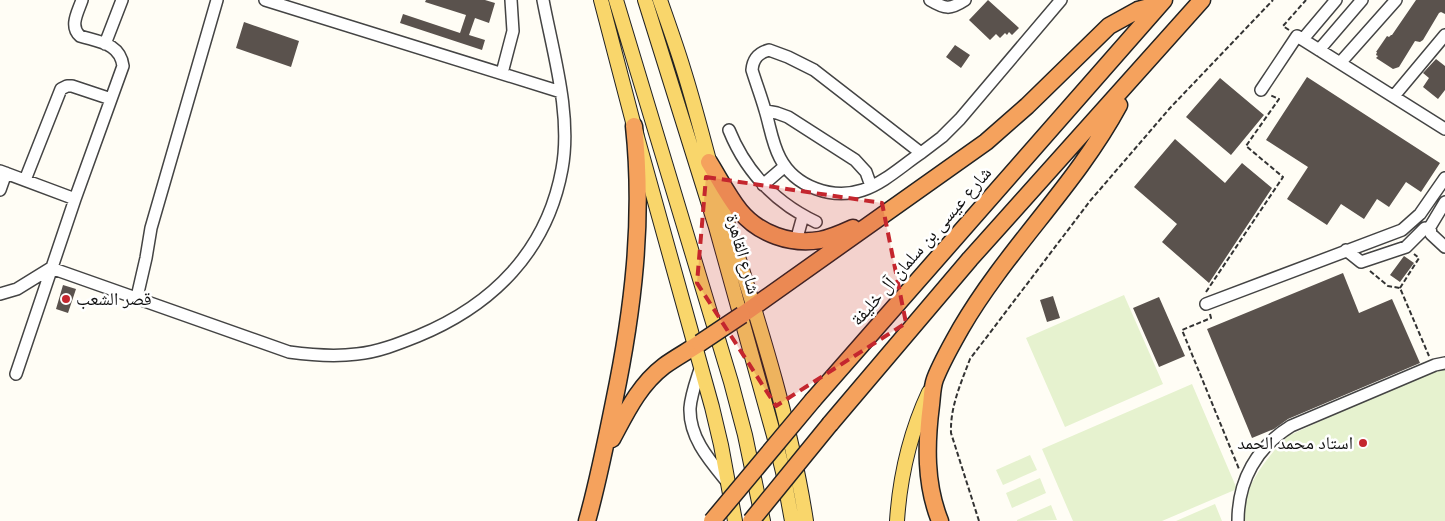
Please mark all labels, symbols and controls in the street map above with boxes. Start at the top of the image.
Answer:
street label: شارع عيسى بن سلمان آل خليفة [847,163,996,330]
street label: شارع القاهرة [721,212,764,296]
place label: قصر الشعب [76,289,152,310]
marker: قصر الشعب [60,293,72,305]
place label: استاد محمد الحمد [1237,433,1353,453]
marker: استاد محمد الحمد [1357,437,1369,449]

